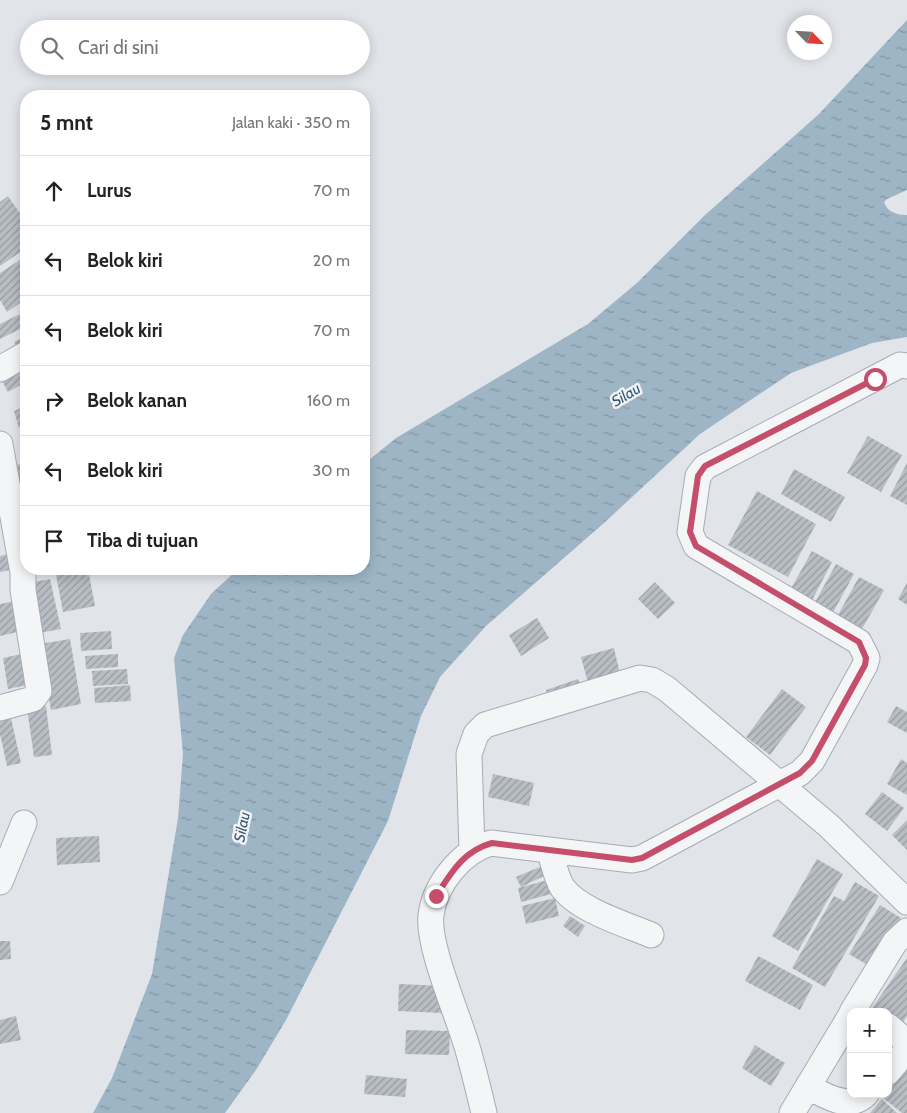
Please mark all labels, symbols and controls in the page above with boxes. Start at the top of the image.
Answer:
north arrow [787,15,832,60]
search box [20,20,370,75]
icon: search [38,34,66,62]
text: Cari di sini [78,36,159,59]
text: 5 mnt [40,110,93,135]
text: Jalan kaki · 350 m [232,113,350,132]
icon: ahead [40,177,68,205]
text: Lurus [87,179,132,202]
text: 70 m [313,181,350,200]
icon: left [40,247,68,275]
text: Belok kiri [87,249,163,272]
text: 20 m [313,251,350,270]
icon: left [40,317,68,345]
text: Belok kiri [87,319,163,342]
text: 70 m [313,321,350,340]
route start [864,368,887,391]
water label: Silau [608,380,644,410]
icon: right [40,387,68,415]
text: Belok kanan [87,389,187,412]
text: 160 m [307,391,350,410]
icon: left [40,457,68,485]
text: Belok kiri [87,459,163,482]
text: 30 m [313,461,350,480]
icon: arrive [40,527,68,555]
text: Tiba di tujuan [87,529,198,552]
water label: Silau [230,810,254,844]
route end [425,885,448,908]
map controls [847,1008,892,1098]
button: + [847,1008,892,1053]
button: − [847,1053,892,1098]

